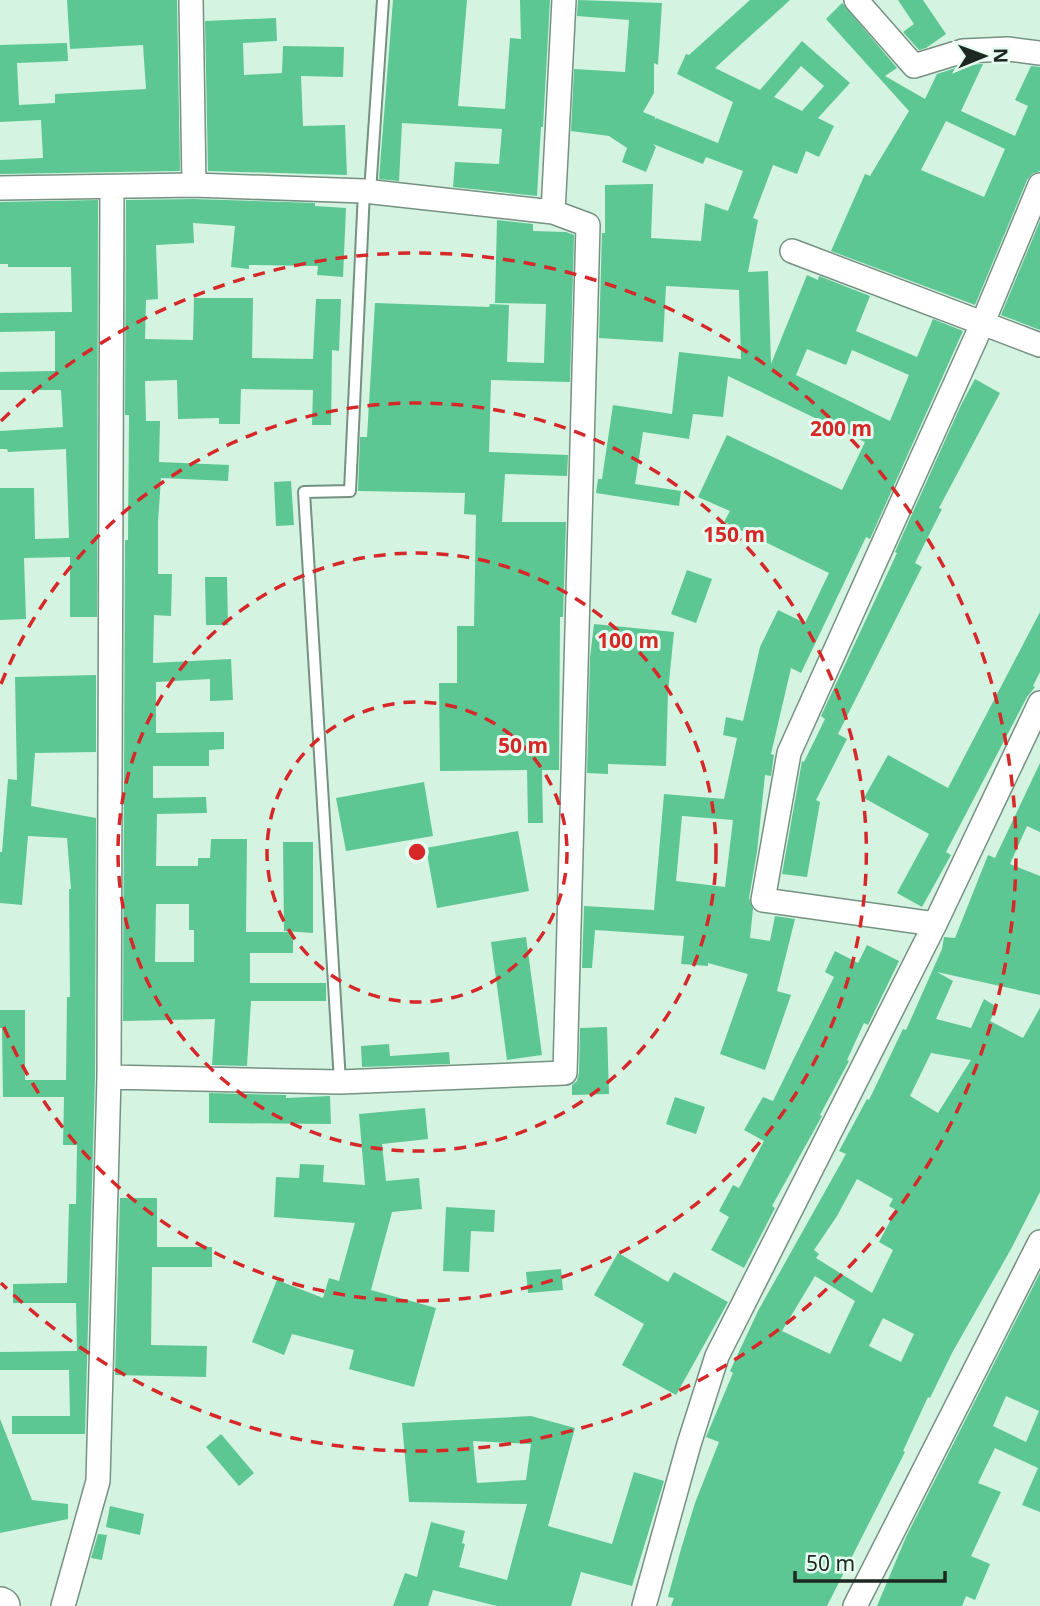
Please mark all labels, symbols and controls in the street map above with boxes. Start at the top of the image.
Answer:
north arrow [949,21,1019,91]
text: N [988,48,1014,64]
text: 200 m [810,414,872,442]
text: 150 m [703,520,765,548]
text: 100 m [597,626,659,654]
text: 50 m [498,731,548,759]
centre of rings [405,840,429,864]
scale bar [795,1540,946,1584]
text: 50 m [806,1549,855,1577]

